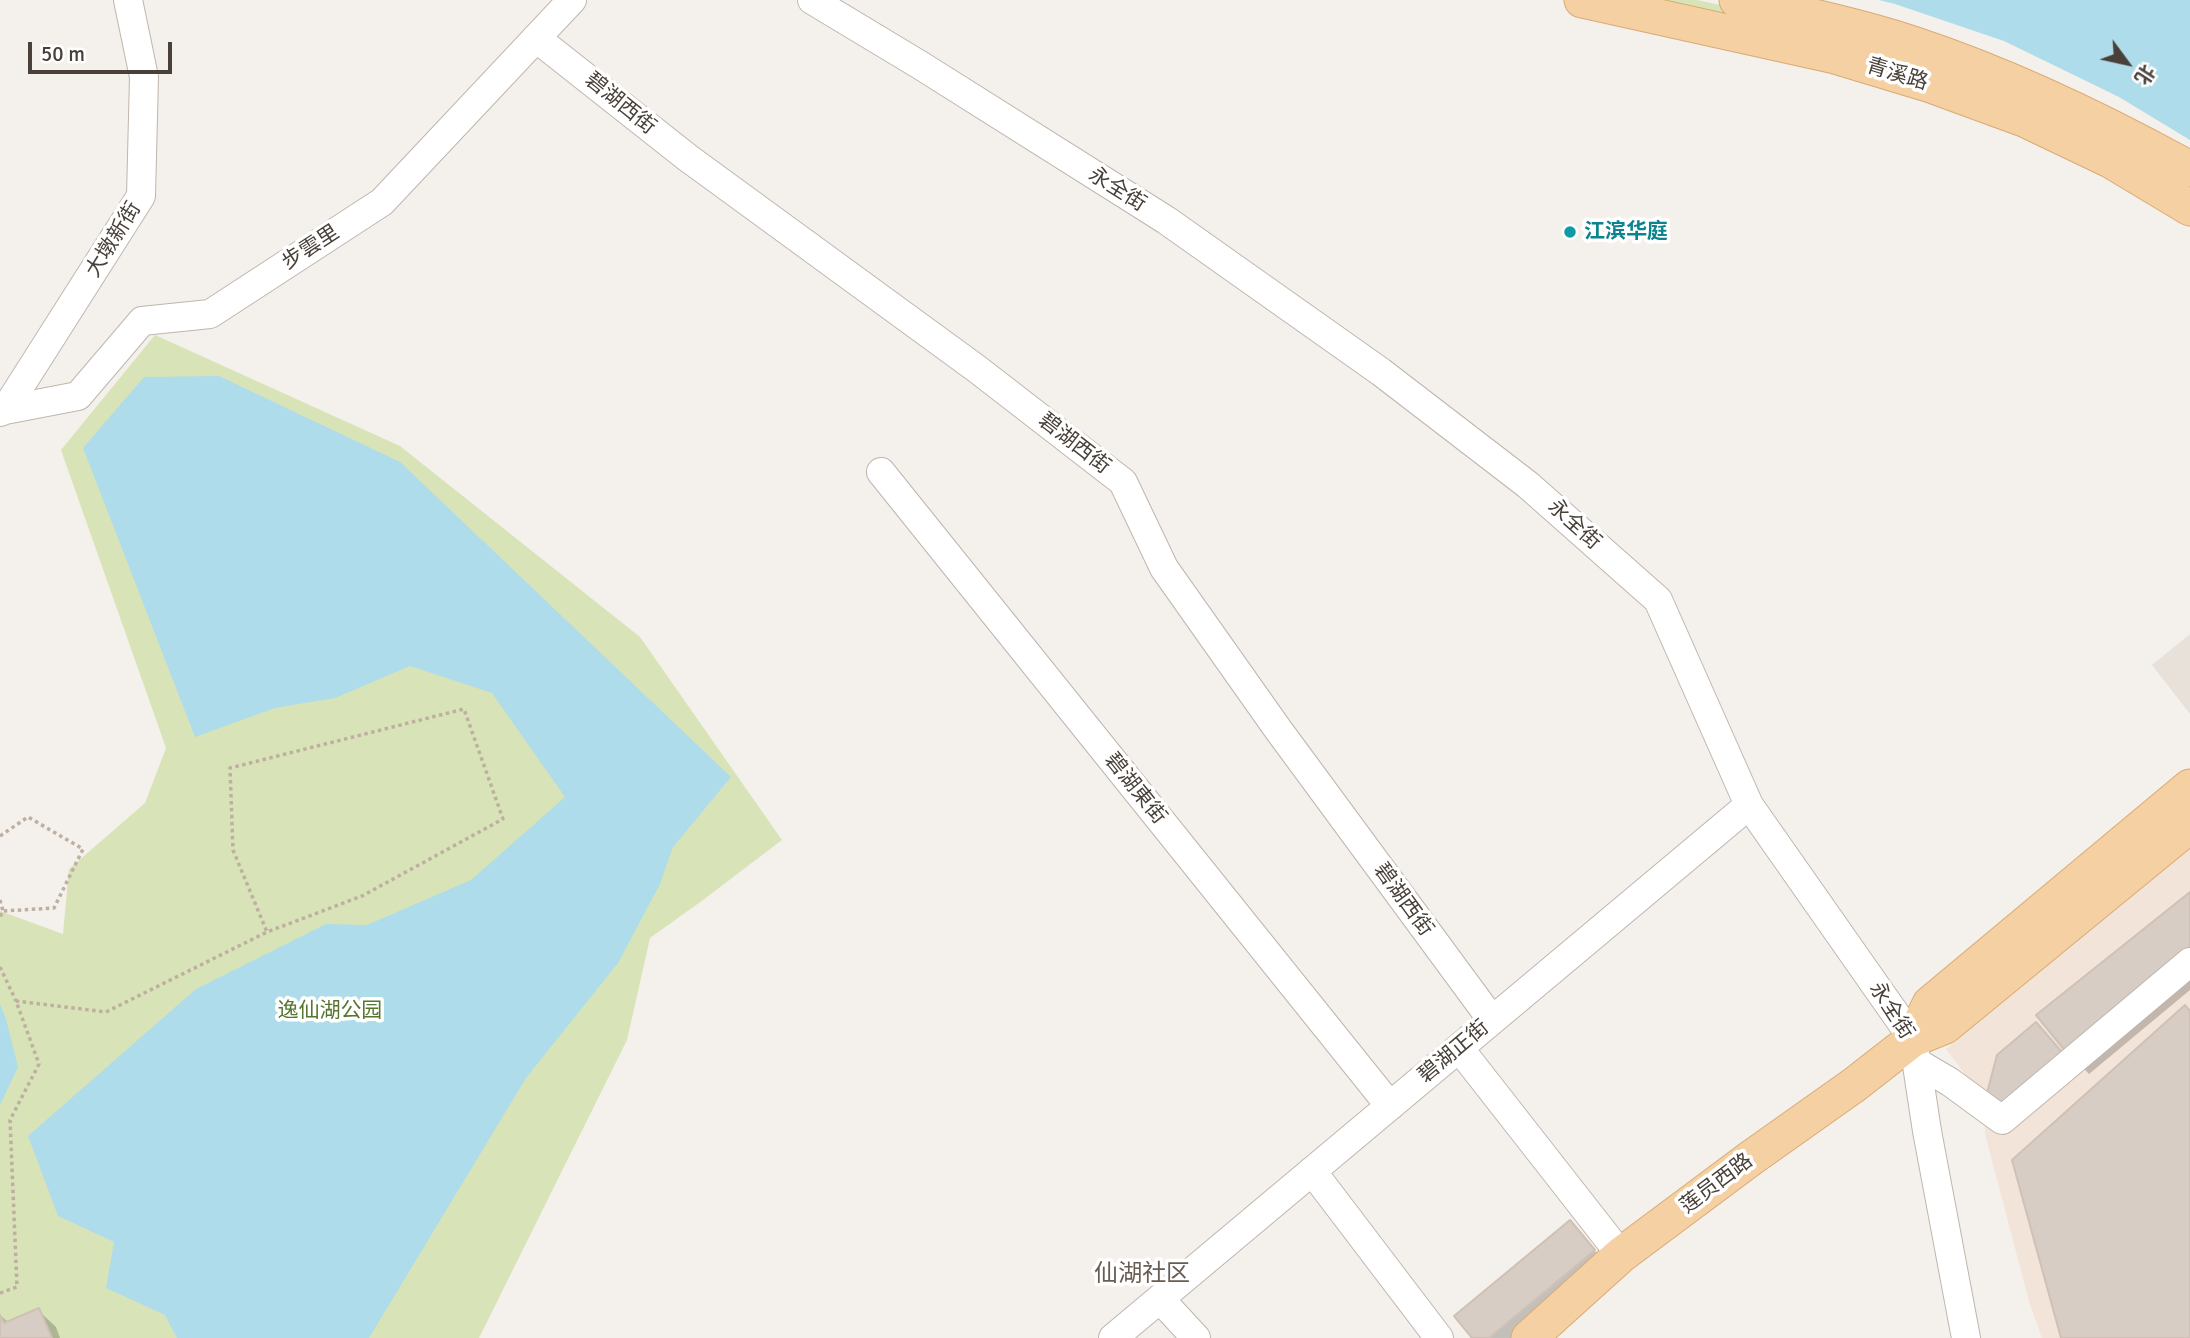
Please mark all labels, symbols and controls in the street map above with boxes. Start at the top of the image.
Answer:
scale bar [32,28,175,72]
north arrow [2092,28,2162,98]
text: 50 m [41,41,85,67]
street label: 青溪路 [1863,54,1931,96]
text: 北 [2129,60,2160,89]
street label: 碧湖西街 [579,68,661,140]
street label: 永全街 [1084,163,1150,217]
street label: 大墩新街 [81,198,147,282]
place label: 江滨华庭 [1584,219,1668,245]
street label: 步雲里 [278,220,344,276]
marker: 江滨华庭 [1562,224,1578,240]
street label: 碧湖西街 [1033,408,1115,480]
street label: 永全街 [1542,495,1606,555]
street label: 碧湖東街 [1099,748,1171,830]
street label: 碧湖西街 [1368,859,1438,941]
street label: 永全街 [1863,978,1919,1044]
park label: 逸仙湖公园 [278,998,382,1024]
street label: 碧湖正街 [1414,1015,1494,1089]
street label: 莲员西路 [1676,1149,1758,1219]
district label: 仙湖社区 [1094,1261,1190,1289]

